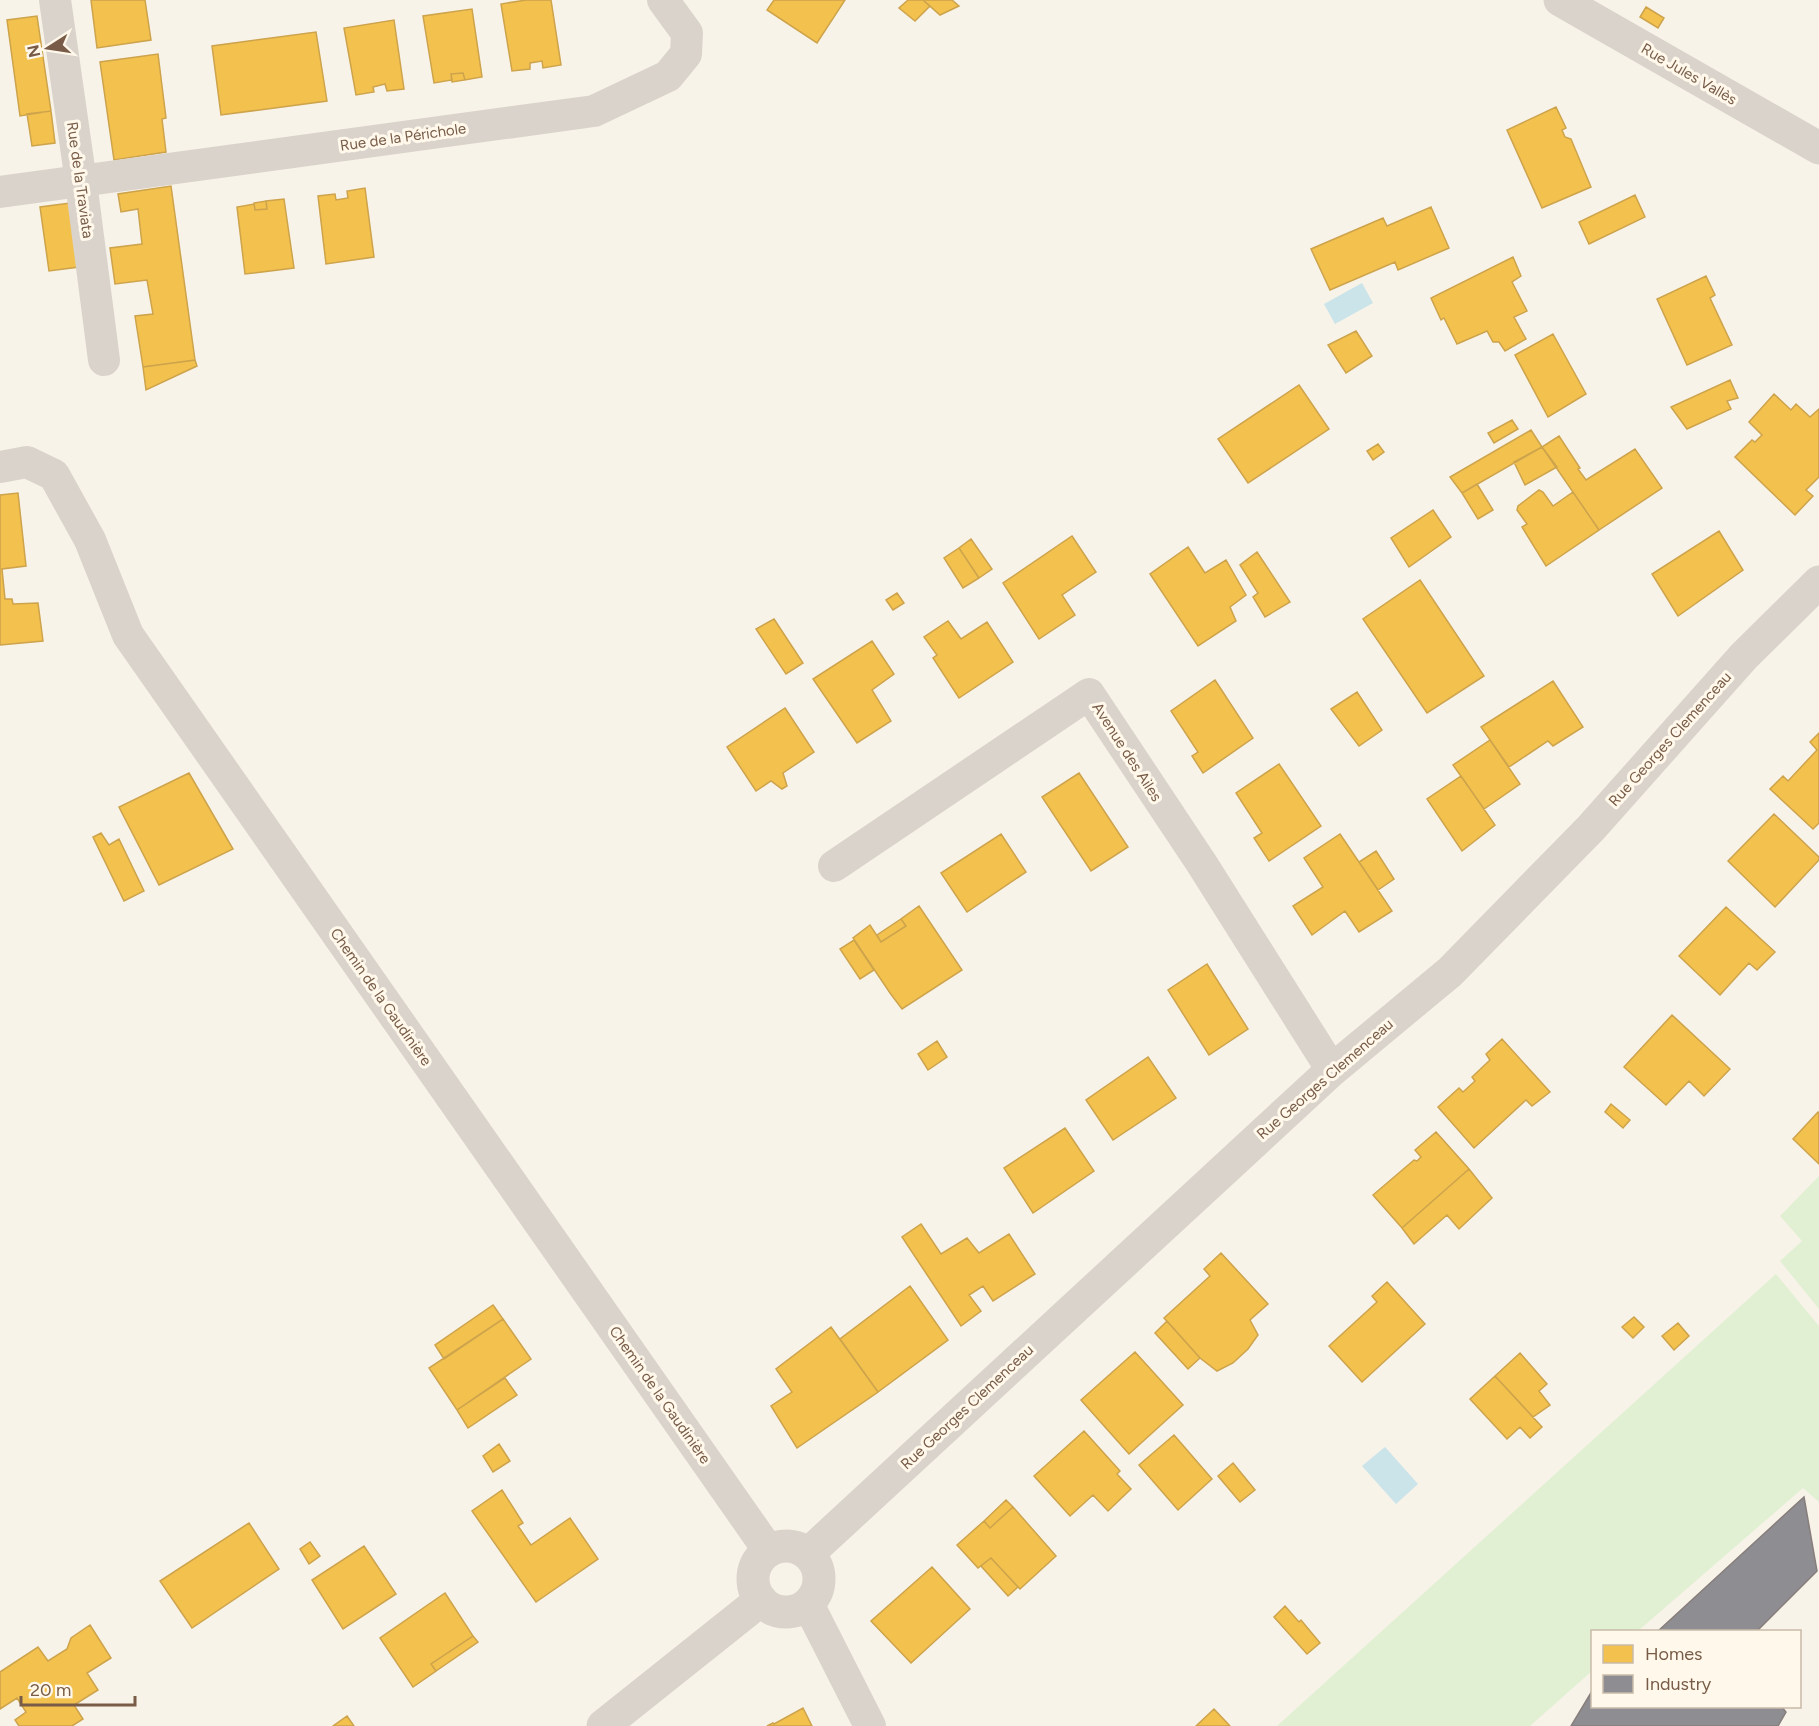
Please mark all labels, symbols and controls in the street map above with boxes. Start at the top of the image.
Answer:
north arrow [18,18,78,78]
street label: Rue Jules Vallès [1638,39,1740,109]
text: N [23,43,44,59]
street label: Rue de la Périchole [339,119,467,155]
street label: Rue de la Traviata [63,121,97,239]
street label: Rue Georges Clemenceau [1605,668,1735,810]
street label: Avenue des Ailes [1088,699,1166,805]
street label: Chemin de la Gaudinière [327,925,435,1069]
street label: Rue Georges Clemenceau [1253,1015,1397,1143]
street label: Chemin de la Gaudinière [606,1323,714,1467]
street label: Rue Georges Clemenceau [897,1341,1037,1473]
legend [1591,1630,1801,1708]
text: Homes [1645,1643,1703,1665]
scale bar [21,1669,135,1707]
text: Industry [1645,1673,1712,1695]
text: 20 m [30,1679,71,1701]

